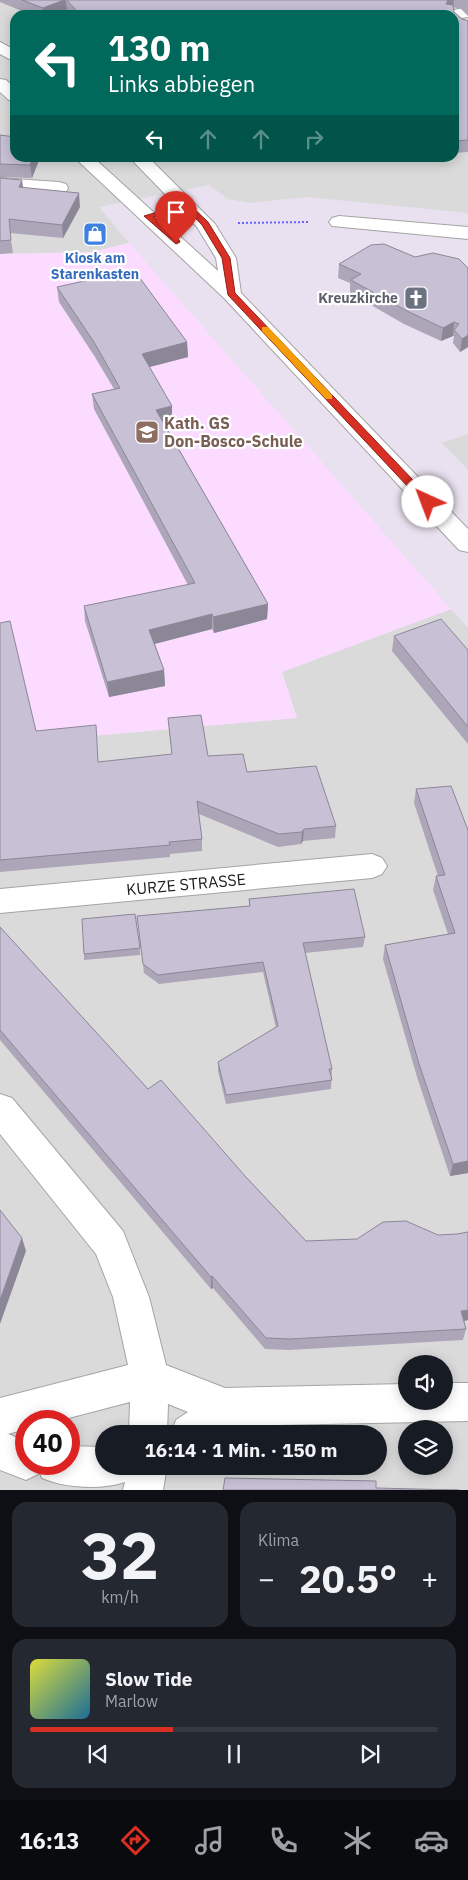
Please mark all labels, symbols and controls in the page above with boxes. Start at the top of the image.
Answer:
text: 130 m [108,25,211,71]
icon: left [25,30,90,95]
text: Links abbiegen [108,69,255,98]
icon: left [141,125,169,153]
icon: ahead [194,125,222,153]
icon: ahead [247,125,275,153]
icon: right [300,125,328,153]
pin [155,191,197,242]
icon: arrive [162,198,190,226]
shop icon: Kiosk am Starenkasten [82,221,108,247]
place label: Kiosk am Starenkasten [51,249,139,283]
church icon: Kreuzkirche [403,285,429,311]
place label: Kreuzkirche [318,289,398,307]
place label: Kath. GS Don-Bosco-Schule [164,413,303,451]
school or university icon: Kath. GS Don-Bosco-Schule [134,419,160,445]
position arrow [401,475,453,527]
street label: KURZE STRASSE [125,869,247,899]
map controls [398,1355,453,1475]
button: sound [398,1355,453,1410]
speed limit sign: 40 [15,1410,80,1475]
button: layers [398,1420,453,1475]
text: 16:14 · 1 Min. · 150 m [144,1438,338,1462]
text: 32 [81,1512,159,1597]
text: Klima [258,1530,299,1550]
text: 20.5° [299,1554,397,1603]
text: − [258,1560,275,1597]
text: + [421,1560,438,1597]
text: km/h [101,1587,139,1607]
text: Slow Tide [105,1667,192,1691]
text: Marlow [105,1691,158,1711]
icon: previous [84,1740,112,1768]
icon: pause [220,1740,248,1768]
icon: next [356,1740,384,1768]
icon: directions [118,1823,153,1858]
icon: music [192,1823,227,1858]
icon: phone [266,1823,301,1858]
icon: climate [340,1823,375,1858]
icon: car [414,1823,449,1858]
text: 16:13 [19,1826,79,1855]

